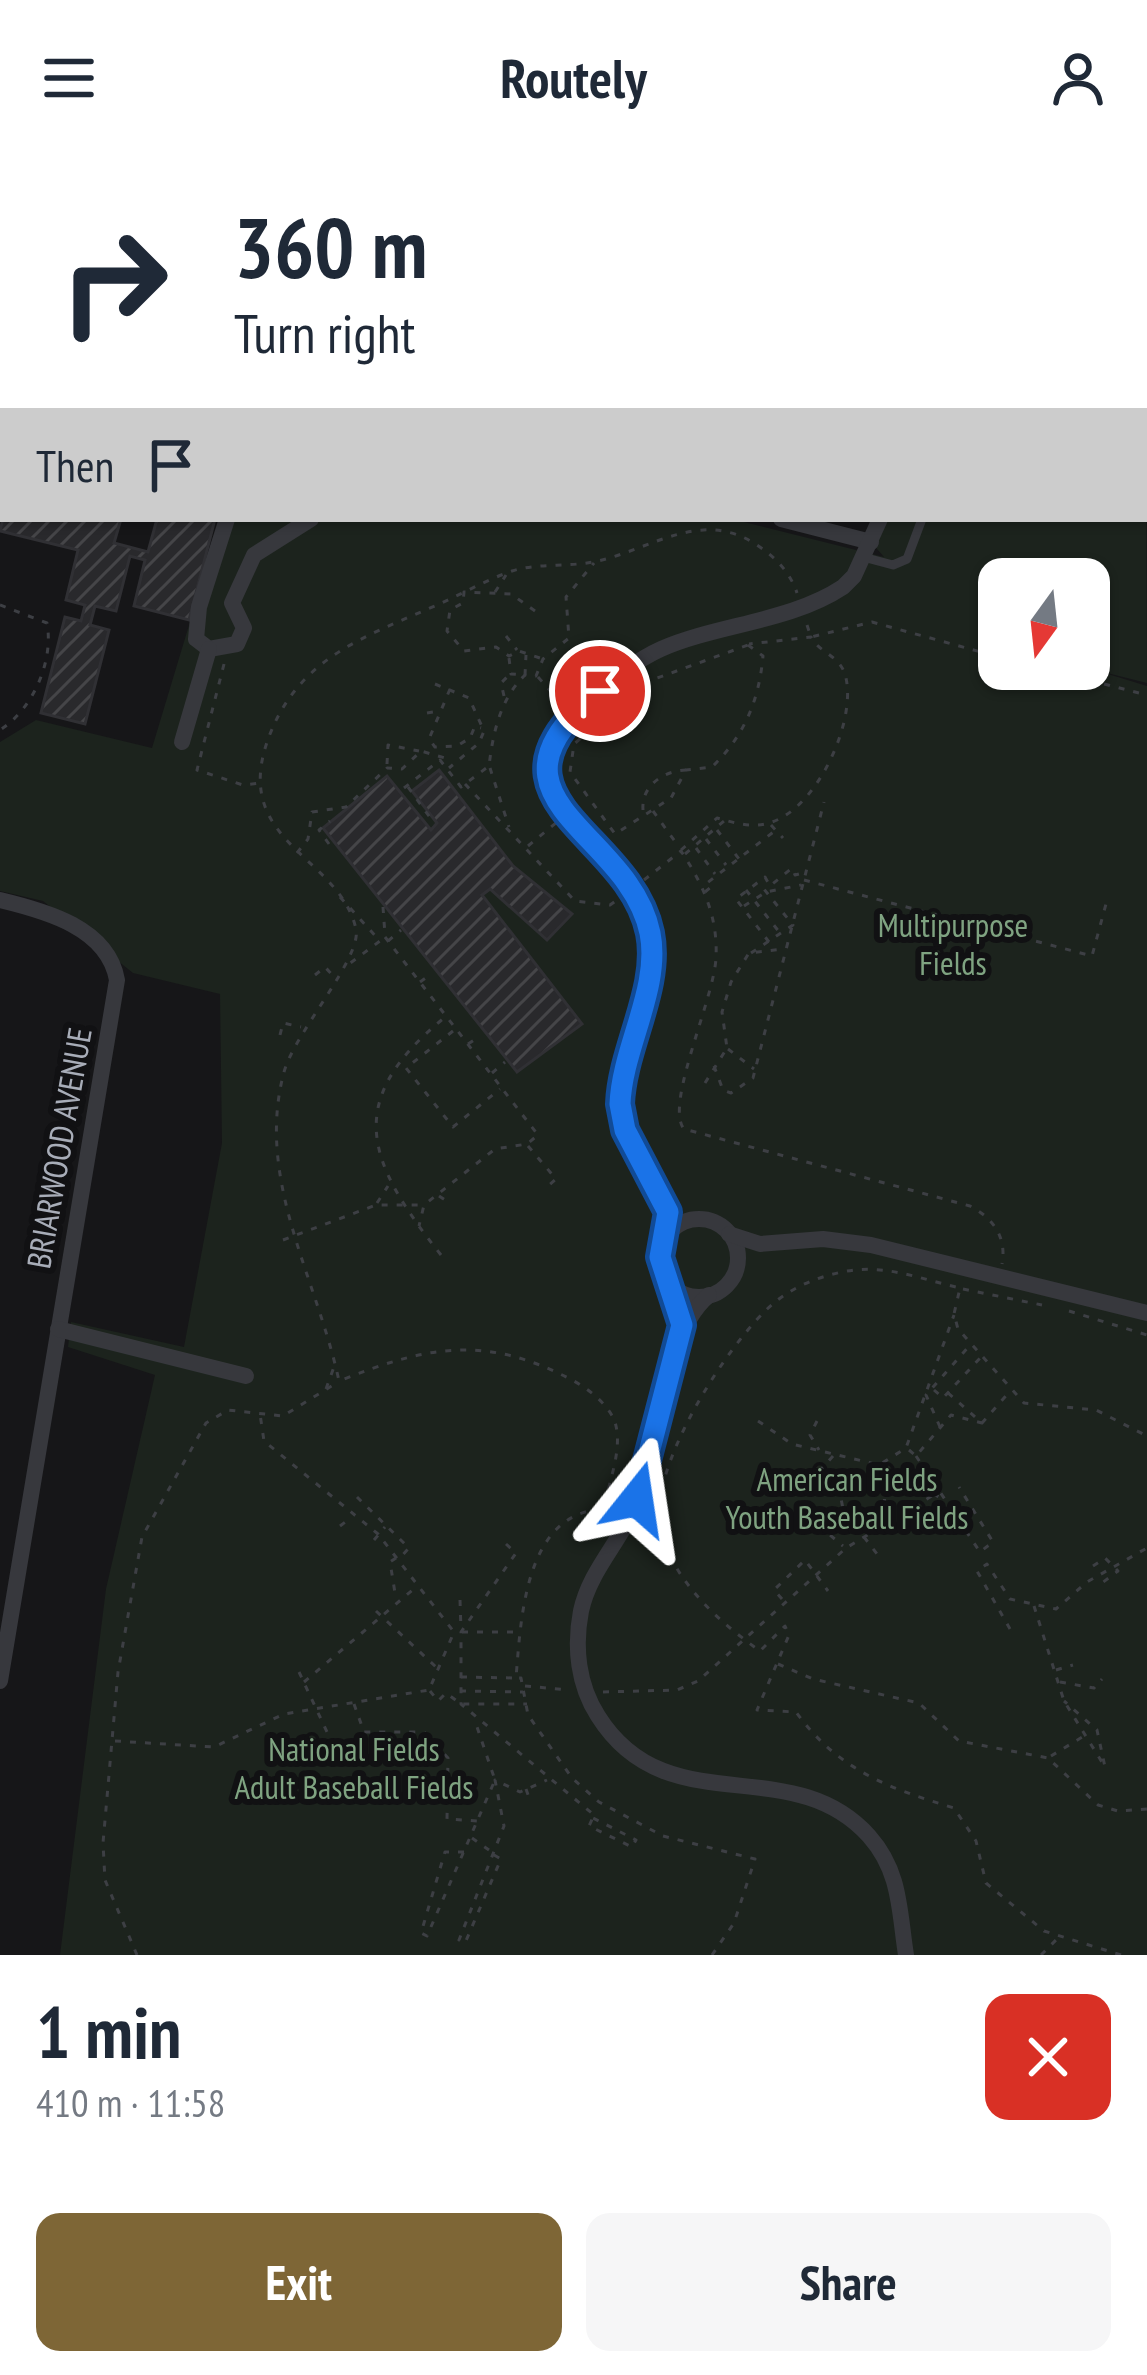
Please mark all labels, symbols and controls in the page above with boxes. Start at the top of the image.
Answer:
text: Routely [500,43,647,113]
icon: menu [36,45,102,111]
icon: person [1045,45,1111,111]
text: 360 m [234,192,427,301]
icon: right [36,204,192,360]
text: Turn right [234,298,415,368]
icon: arrive [138,432,204,498]
text: Then [36,436,114,494]
north arrow [978,558,1110,690]
map controls [978,558,1110,690]
pin [549,640,651,742]
icon: arrive [567,658,633,724]
park label: Multipurpose Fields [878,903,1028,984]
street label: BRIARWOOD AVENUE [16,1024,101,1272]
position arrow [574,1436,700,1562]
park label: American Fields Youth Baseball Fields [726,1457,968,1538]
park label: National Fields Adult Baseball Fields [235,1727,473,1808]
text: 1 min [36,1985,181,2078]
button: close [985,1994,1111,2120]
text: 410 m · 11:58 [36,2077,225,2128]
button: Exit [36,2213,562,2351]
button: Share [586,2213,1111,2351]

